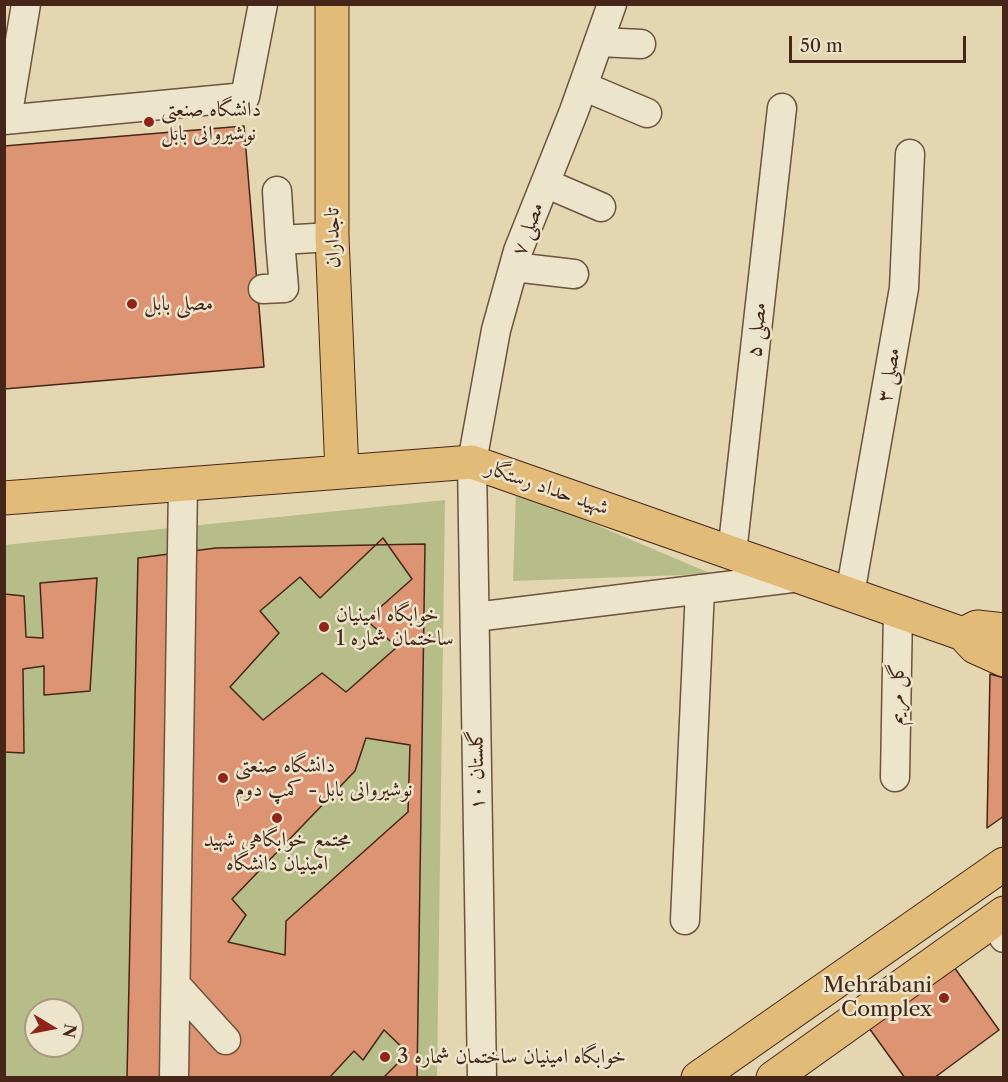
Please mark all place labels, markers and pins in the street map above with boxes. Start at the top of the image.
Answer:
place label: دانشگاه صنعتی نوشیروانی بابل [161,97,261,147]
marker: دانشگاه صنعتی نوشیروانی بابل [142,115,156,129]
place label: مصلی بابل [144,291,213,317]
marker: مصلی بابل [125,297,139,311]
place label: خوابگاه امینیان ساختمان شماره 1 [336,602,454,652]
marker: خوابگاه امینیان ساختمان شماره 1 [317,620,331,634]
place label: دانشگاه صنعتی نوشیروانی بابل- کمپ دوم [235,753,413,803]
marker: دانشگاه صنعتی نوشیروانی بابل- کمپ دوم [216,771,230,785]
marker: مجتمع خوابگاهی شهید امینیان دانشگاه [270,811,284,825]
place label: مجتمع خوابگاهی شهید امینیان دانشگاه [203,827,351,877]
place label: Mehrabani Complex [823,973,932,1023]
marker: Mehrabani Complex [937,991,951,1005]
place label: خوابگاه امینیان ساختمان شماره 3 [397,1044,626,1070]
marker: خوابگاه امینیان ساختمان شماره 3 [378,1050,392,1064]

